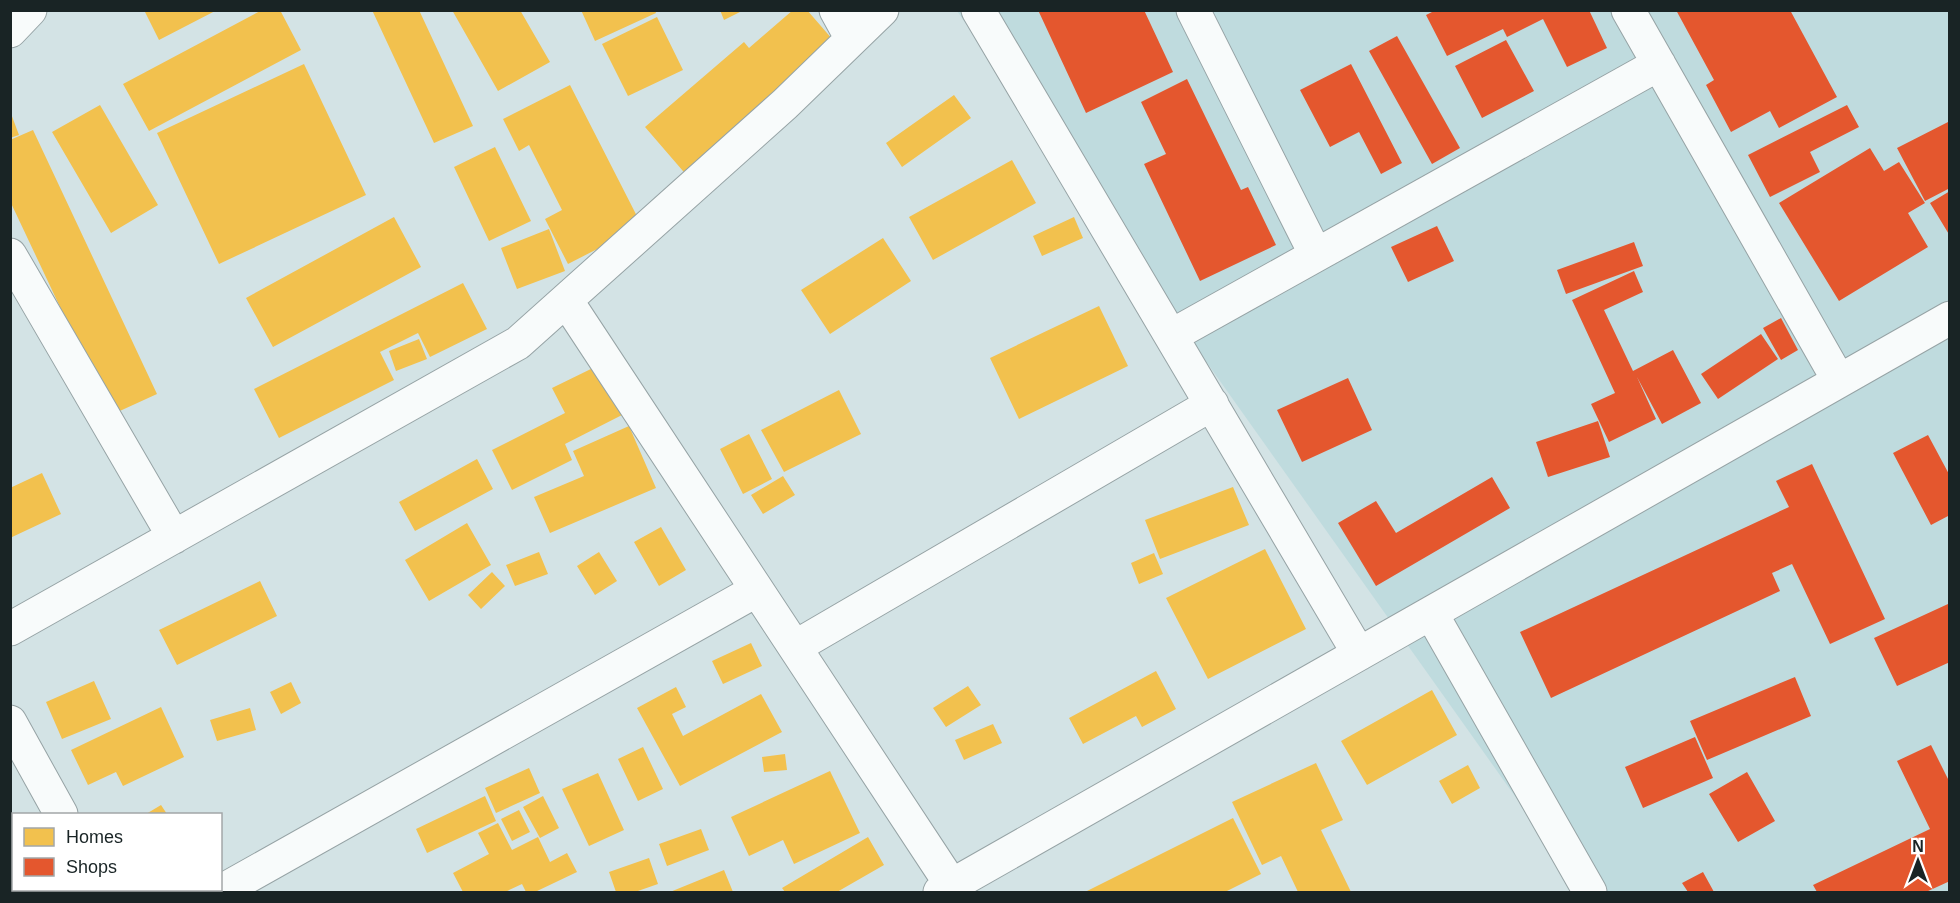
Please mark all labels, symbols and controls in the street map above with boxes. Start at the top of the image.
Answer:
legend [12,813,222,891]
text: Homes [66,827,123,847]
north arrow [1888,831,1948,891]
text: N [1912,838,1924,855]
text: Shops [66,857,117,877]

